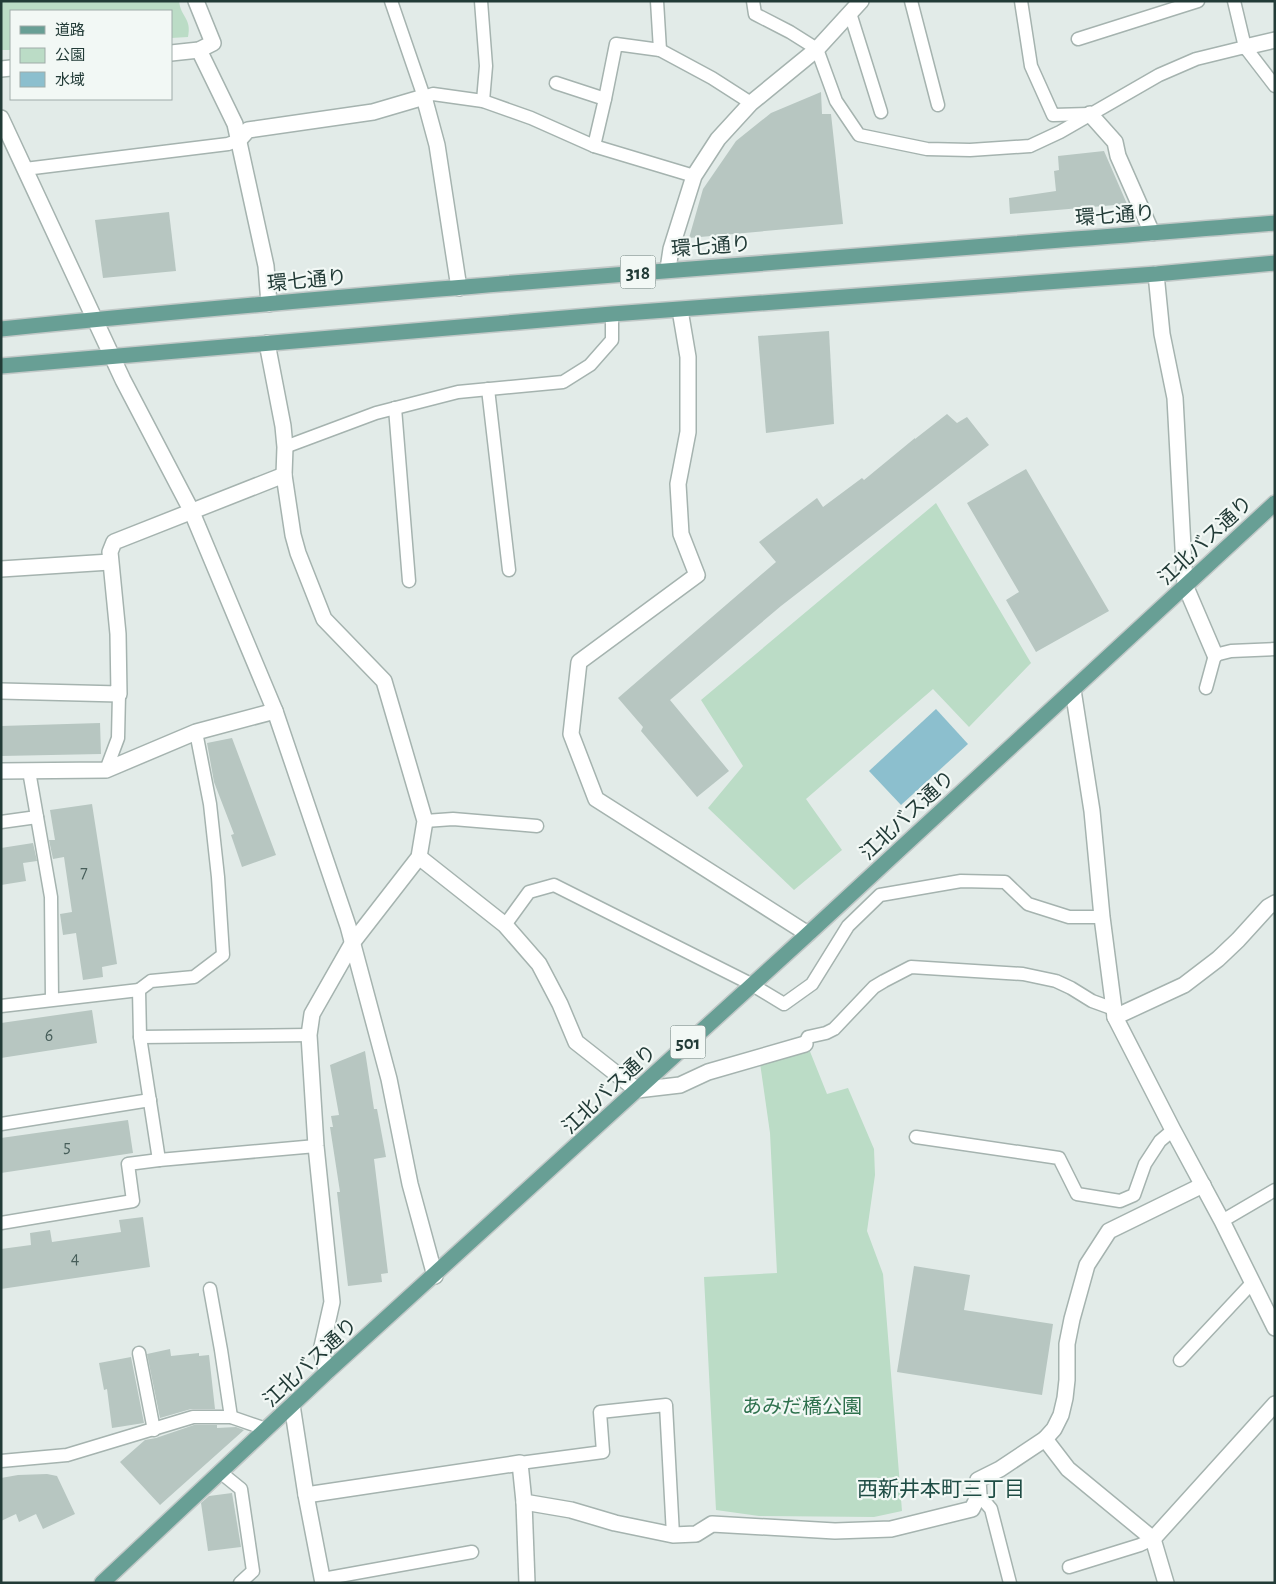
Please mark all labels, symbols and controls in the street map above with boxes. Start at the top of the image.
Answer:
legend [10,10,172,100]
text: 道路 [55,22,85,38]
text: 公園 [55,47,85,63]
text: 水域 [55,72,85,88]
street label: 環七通り [1074,202,1156,229]
street label: 環七通り [670,233,752,260]
road number: 318 [620,256,656,288]
street label: 環七通り [266,267,348,294]
street label: 江北バス通り [1154,492,1256,589]
street label: 江北バス通り [856,767,958,864]
house number: 7 [80,864,88,882]
road number: 501 [670,1026,706,1058]
house number: 6 [45,1027,53,1045]
street label: 江北バス通り [558,1041,660,1138]
house number: 5 [63,1138,71,1156]
house number: 4 [71,1250,80,1268]
street label: 江北バス通り [259,1314,361,1411]
park label: あみだ橋公園 [742,1396,862,1417]
district label: 西新井本町三丁目 [857,1478,1025,1500]

